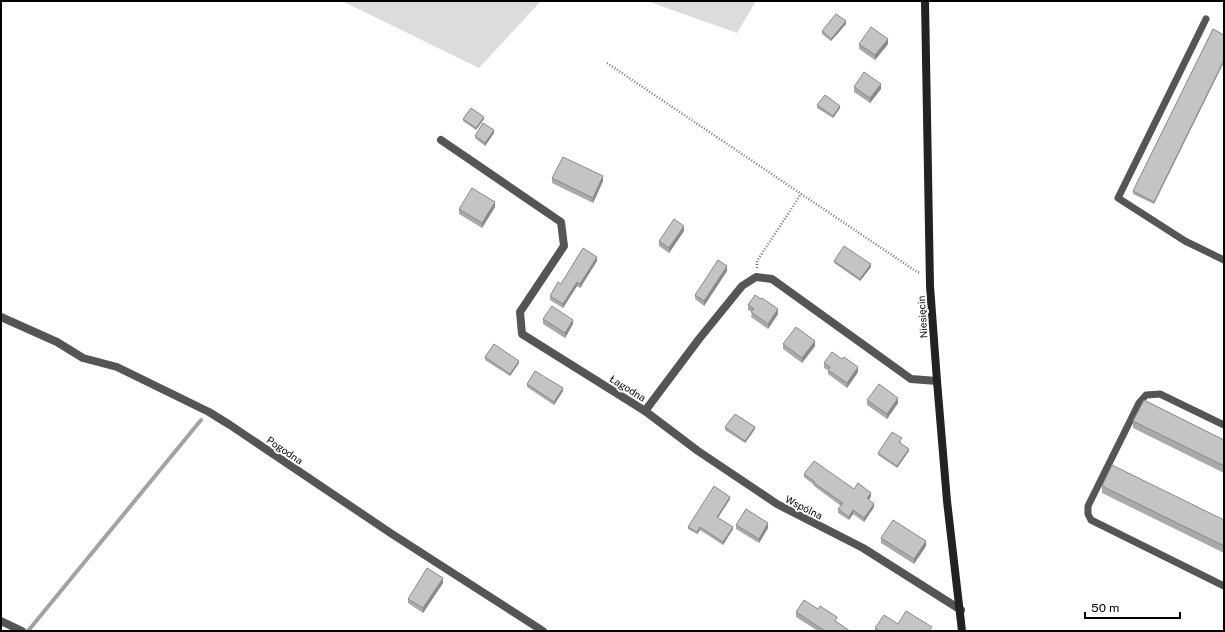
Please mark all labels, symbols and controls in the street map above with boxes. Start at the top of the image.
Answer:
street label: Niesięcin [915,295,929,339]
street label: Łagodna [608,372,648,404]
street label: Pogodna [265,434,305,466]
street label: Wspólna [783,493,825,521]
scale bar [1085,594,1180,620]
text: 50 m [1091,601,1119,615]

